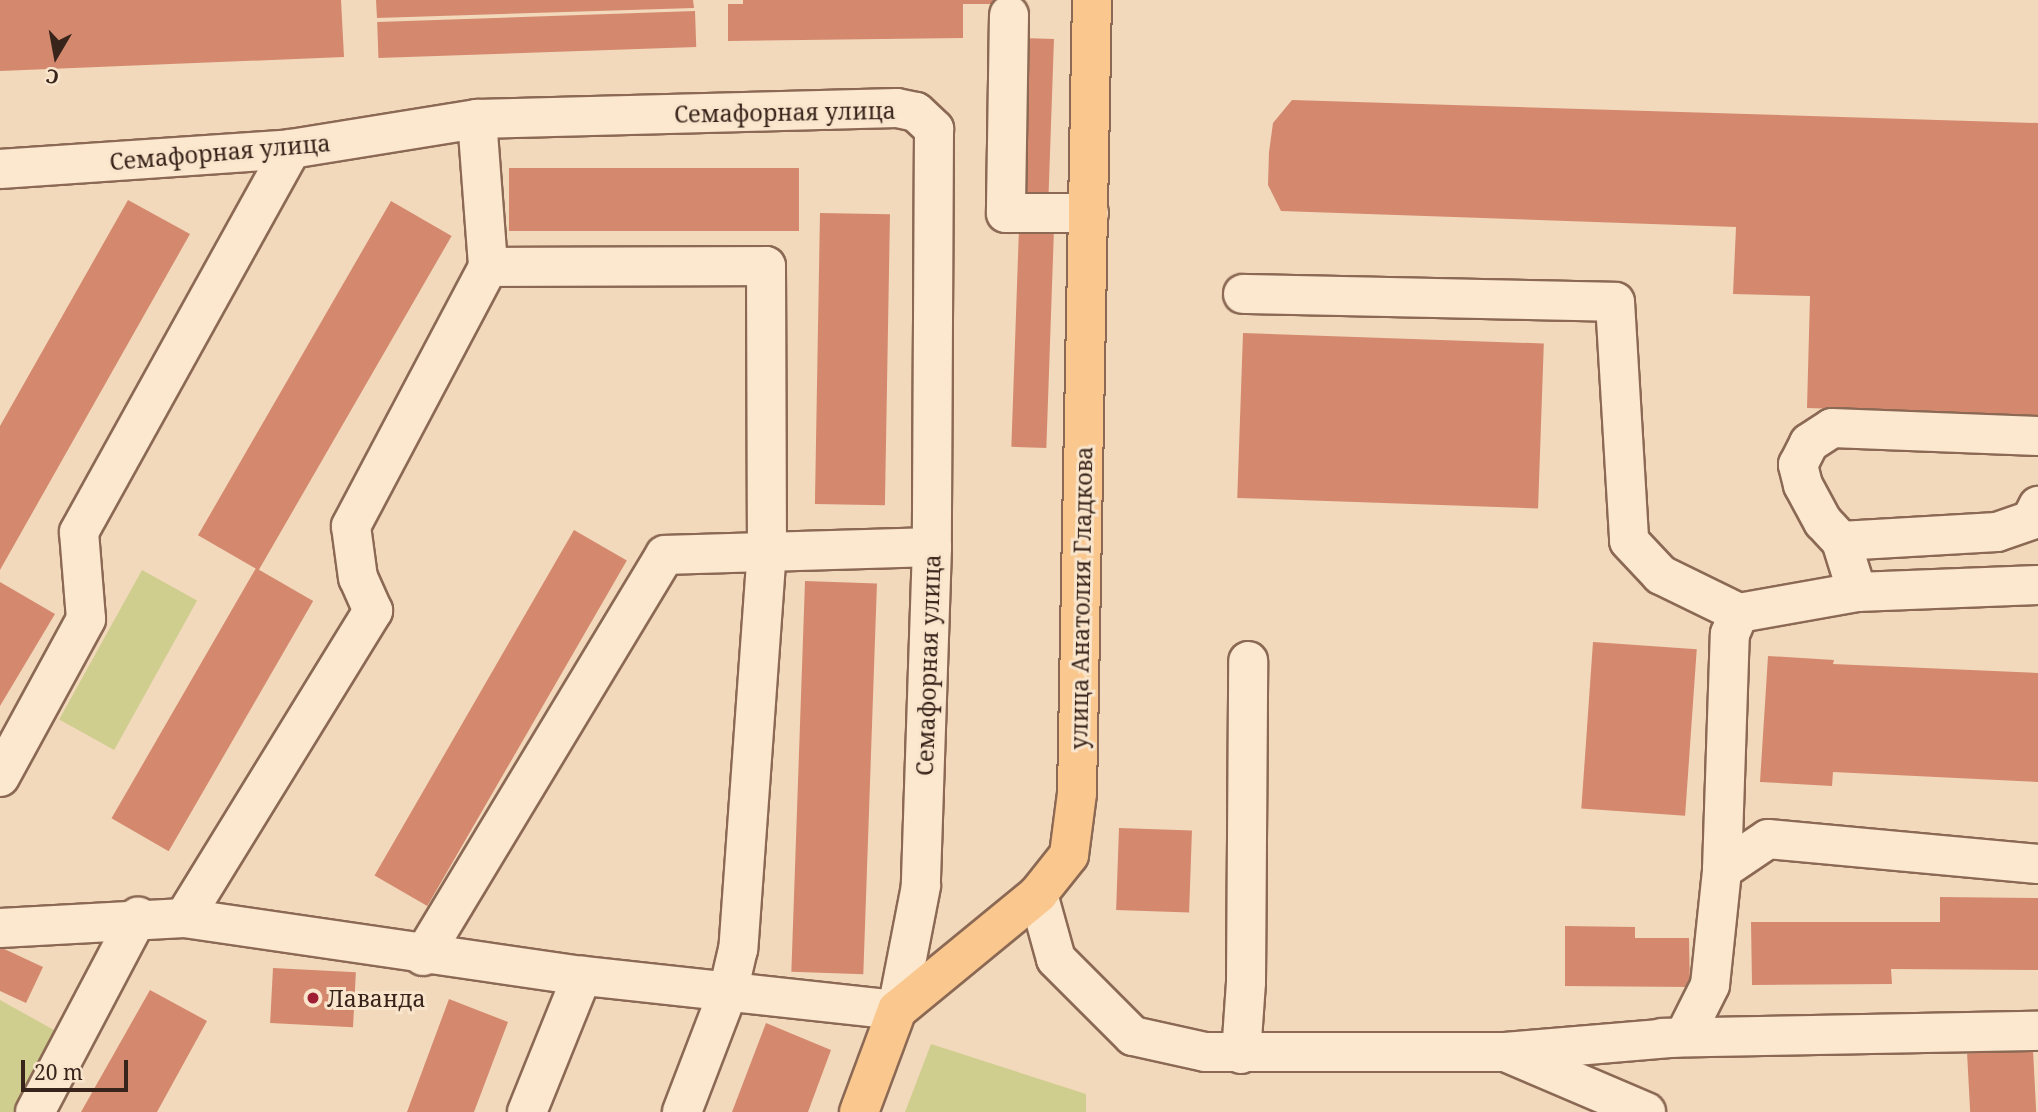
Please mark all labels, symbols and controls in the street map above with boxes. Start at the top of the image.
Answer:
north arrow [21,21,91,91]
text: С [44,63,61,91]
street label: Семафорная улица [674,96,896,128]
street label: Семафорная улица [108,129,332,175]
street label: улица Анатолия Гладкова [1065,446,1097,750]
street label: Семафорная улица [910,554,946,776]
place label: Лаванда [327,984,425,1012]
marker: Лаванда [305,990,321,1006]
scale bar [24,1046,131,1090]
text: 20 m [34,1058,83,1086]

